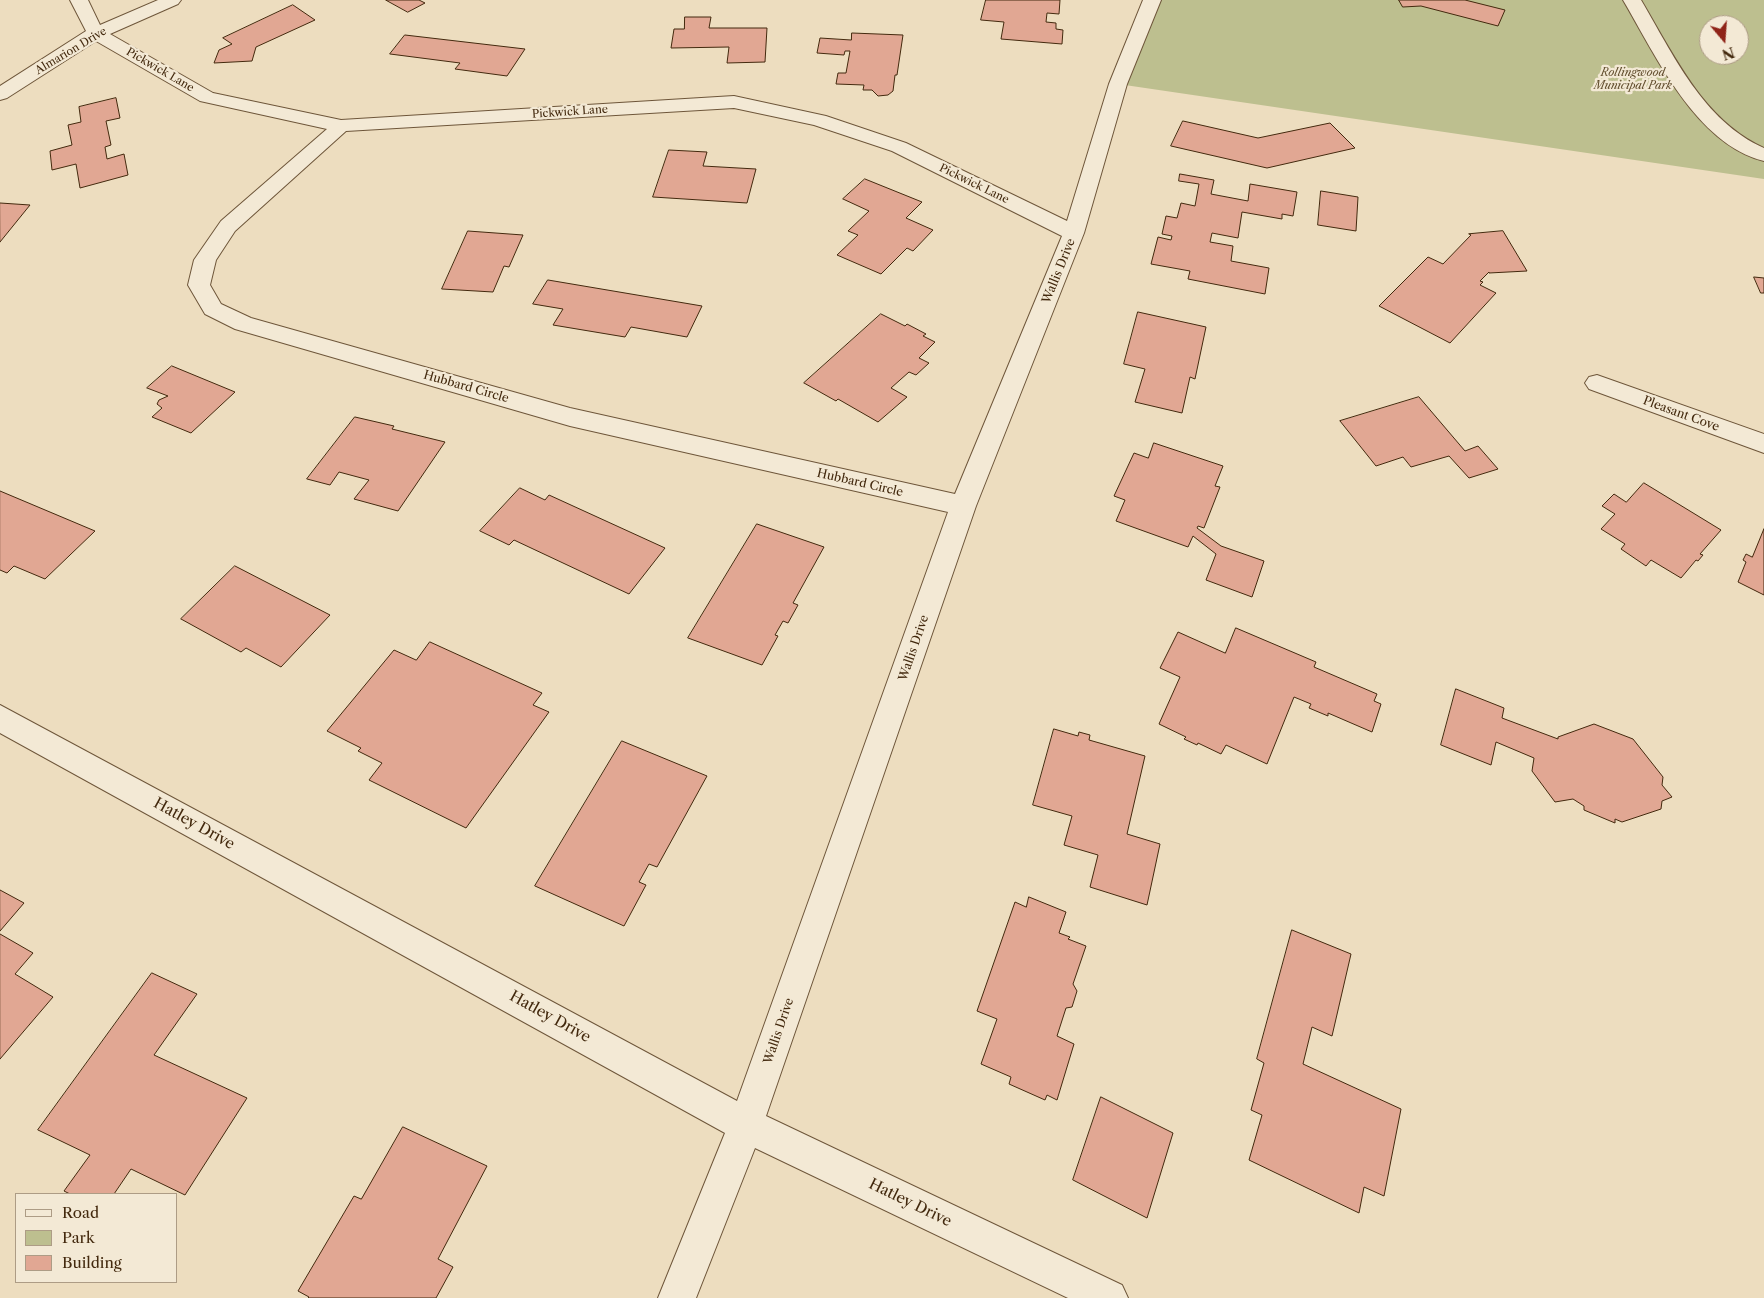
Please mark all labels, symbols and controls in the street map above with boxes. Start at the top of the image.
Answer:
north arrow [1699,15,1749,65]
street label: Almarion Drive [33,25,109,77]
text: N [1720,43,1737,64]
street label: Pickwick Lane [124,45,196,95]
park label: Rollingwood Municipal Park [1594,66,1672,92]
street label: Pickwick Lane [532,103,608,121]
street label: Pickwick Lane [937,161,1011,207]
street label: Wallis Drive [1039,236,1079,306]
street label: Hubbard Circle [422,368,510,406]
street label: Pleasant Cove [1641,394,1721,434]
street label: Hubbard Circle [815,466,905,500]
street label: Wallis Drive [896,613,932,683]
street label: Hatley Drive [150,794,238,854]
street label: Hatley Drive [506,987,594,1047]
street label: Wallis Drive [761,996,797,1066]
street label: Hatley Drive [866,1175,954,1231]
legend [15,1193,178,1283]
text: Road [62,1203,99,1222]
text: Park [62,1228,95,1247]
text: Building [62,1253,122,1272]

